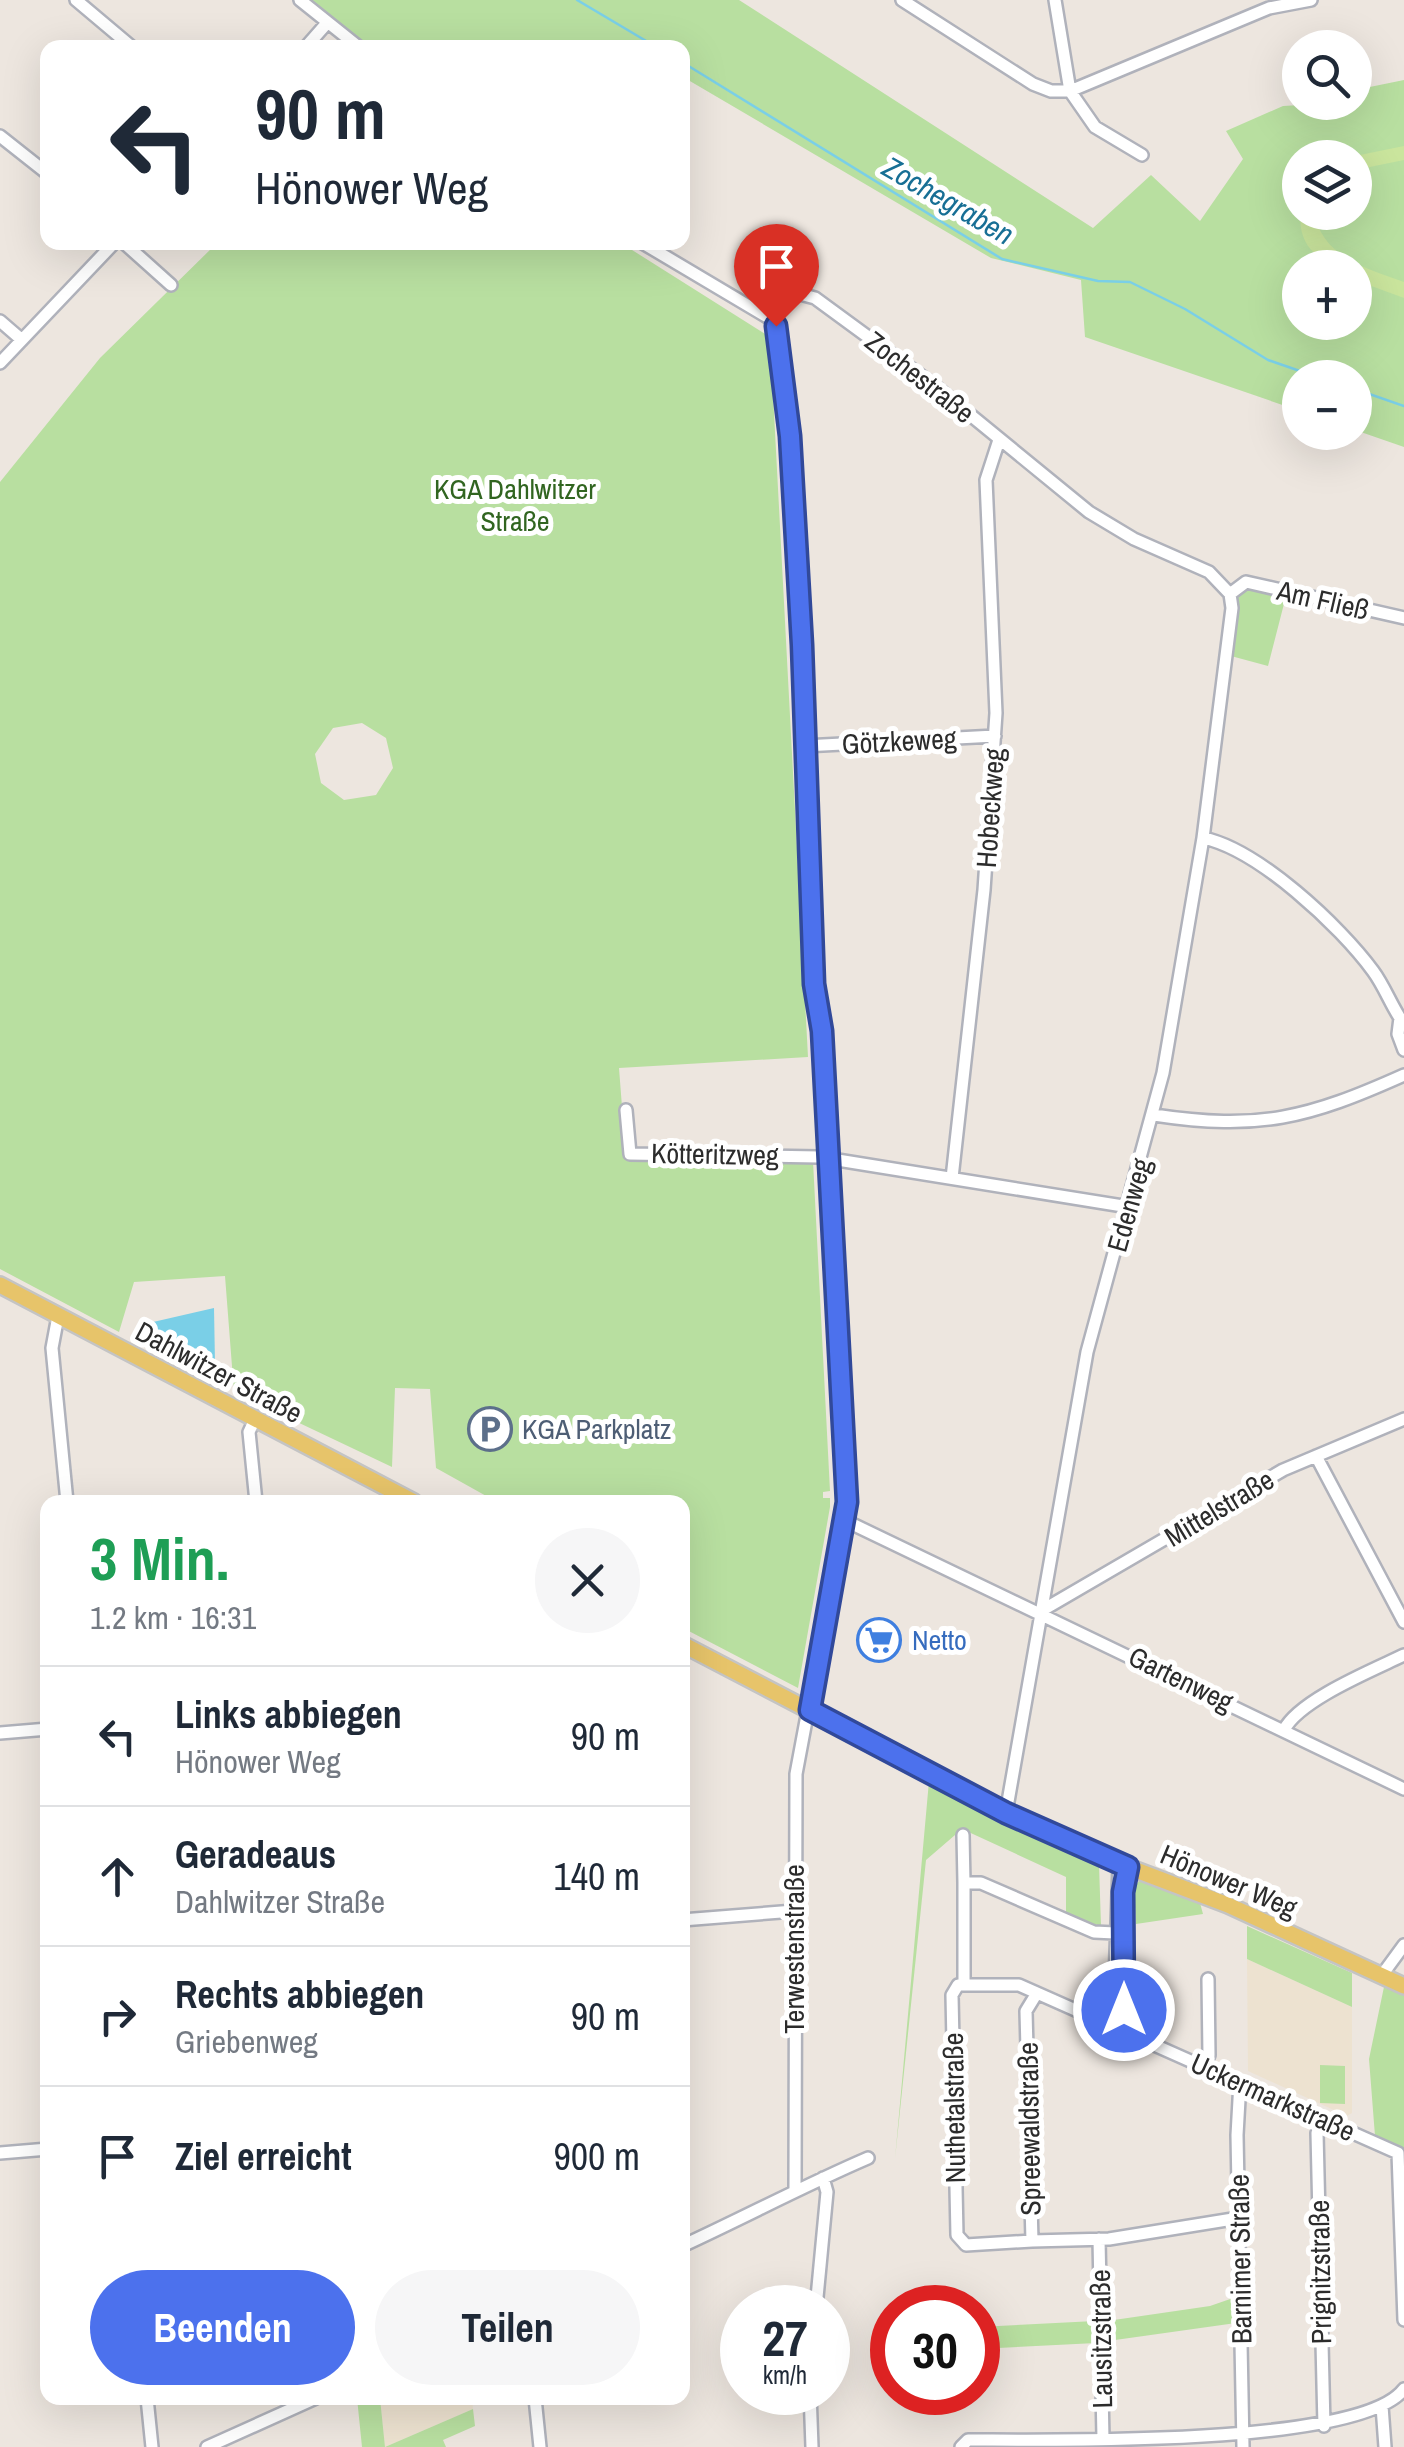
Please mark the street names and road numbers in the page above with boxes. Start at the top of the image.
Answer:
street label: Zochestraße [858,322,982,432]
street label: Am Fließ [1272,571,1373,629]
street label: Götzkeweg [841,719,958,763]
street label: Hobeckweg [967,747,1013,869]
street label: Kötteritzweg [651,1134,779,1174]
street label: Edenweg [1098,1154,1161,1256]
street label: Dahlwitzer Straße [129,1312,309,1432]
street label: Mittelstraße [1157,1460,1281,1556]
street label: Gartenweg [1122,1637,1240,1721]
street label: Hönower Weg [1155,1835,1303,1927]
street label: Terwestenstraße [775,1864,813,2034]
street label: Nuthetalstraße [934,2032,974,2184]
street label: Spreewaldstraße [1008,2042,1050,2216]
street label: Uckermarkstraße [1185,2044,1361,2150]
street label: Barnimer Straße [1220,2174,1260,2344]
street label: Prignitzstraße [1300,2200,1340,2344]
street label: Lausitzstraße [1081,2269,1121,2409]

